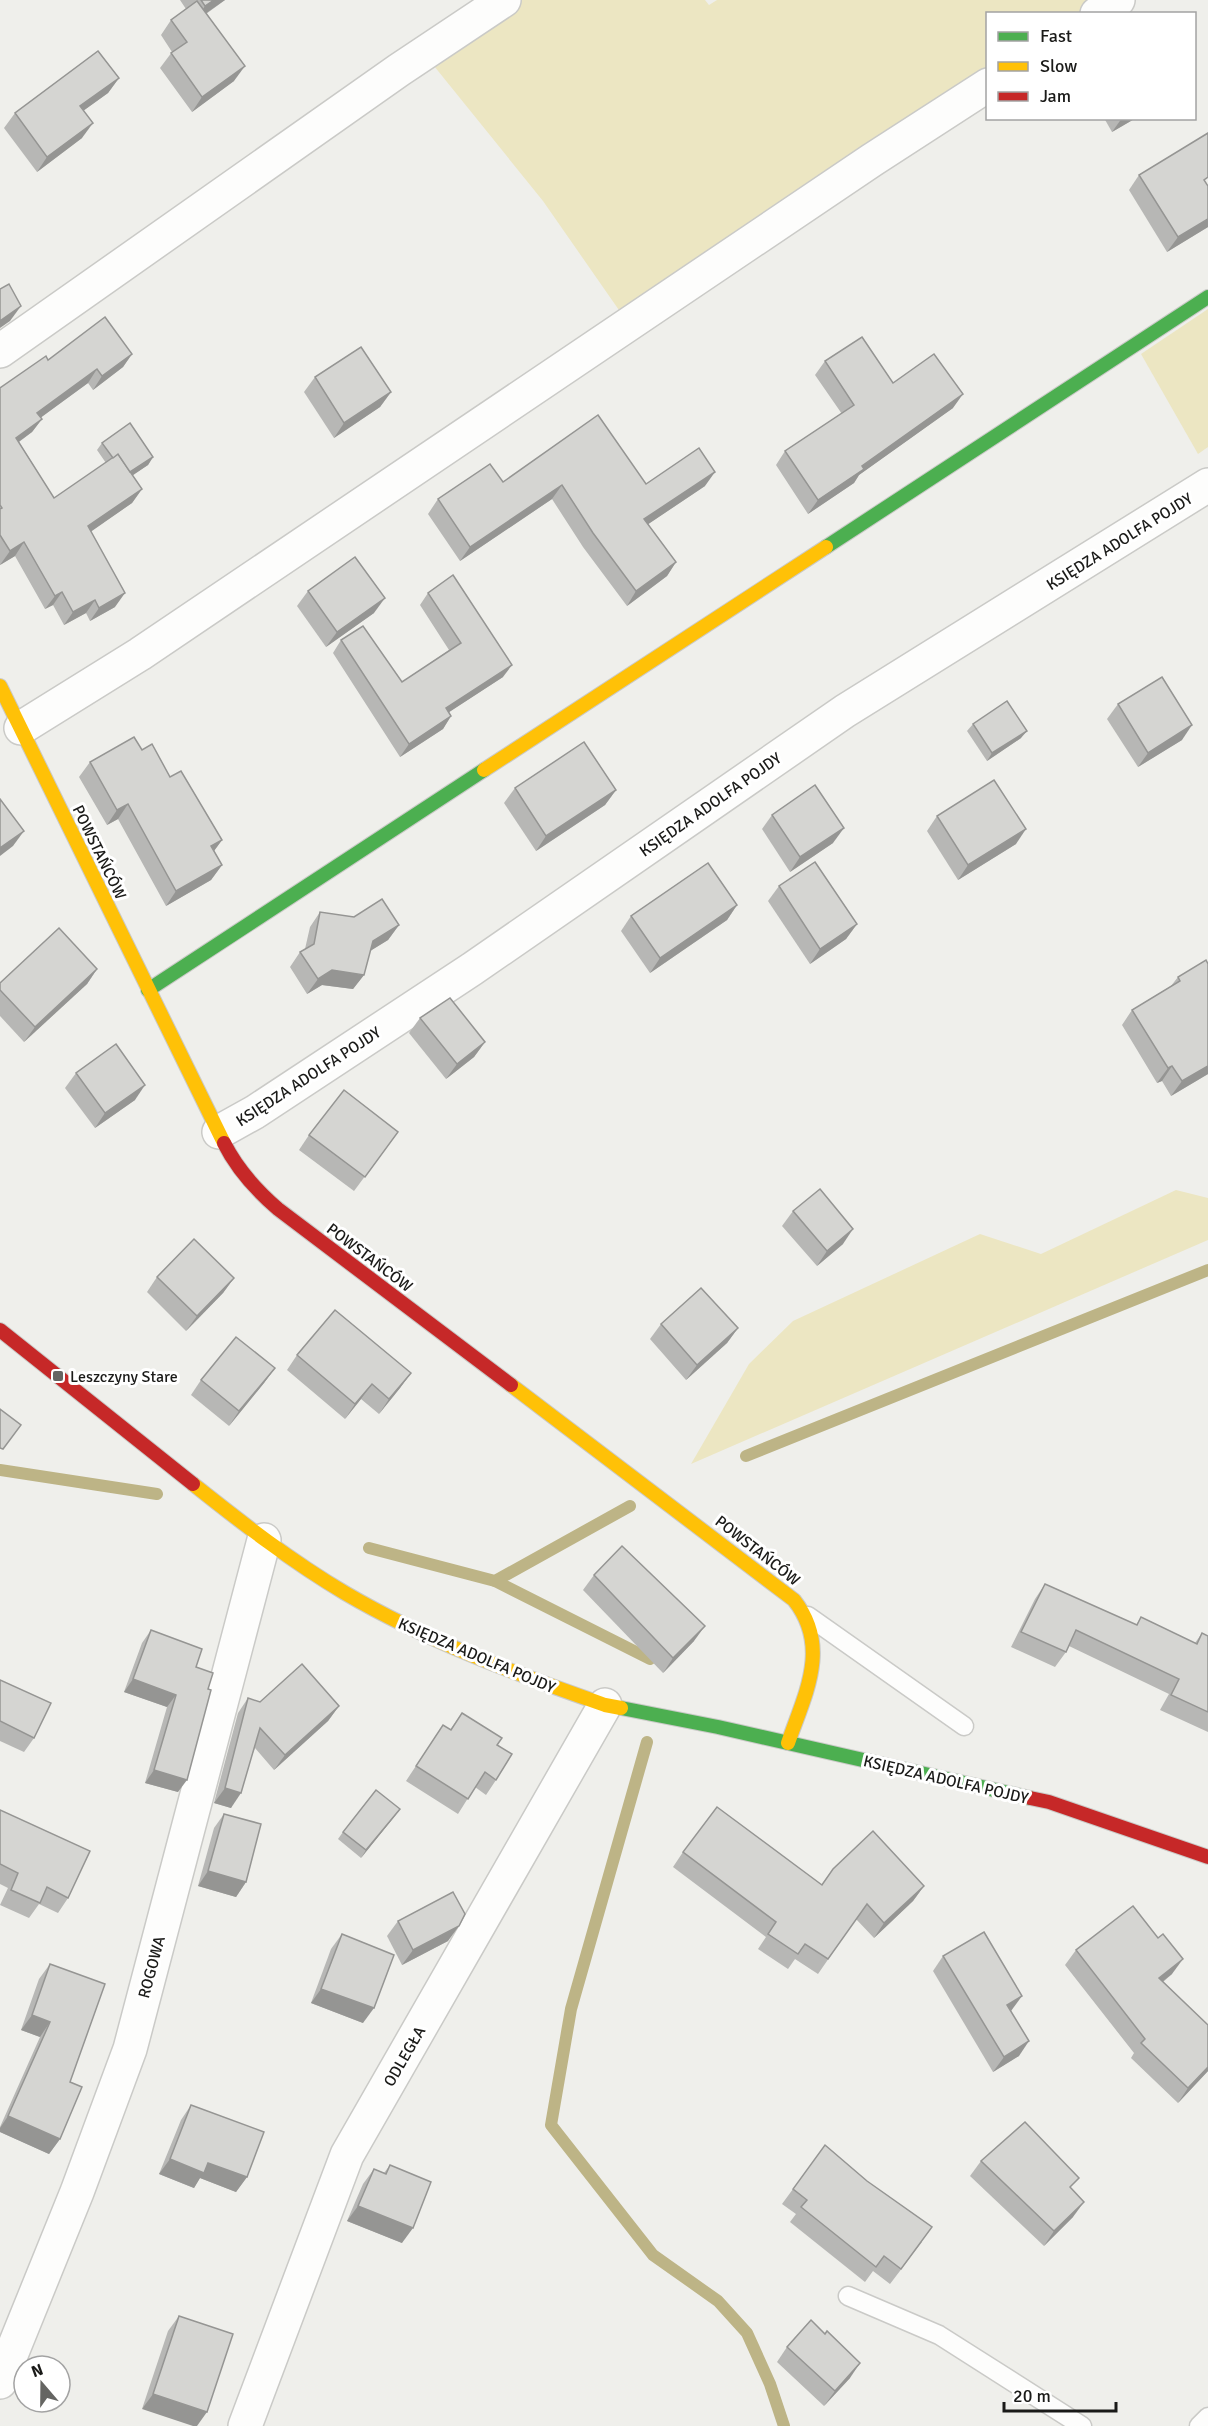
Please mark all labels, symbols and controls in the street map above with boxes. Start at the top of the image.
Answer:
legend [986,12,1196,120]
text: Fast [1040,25,1072,47]
text: Slow [1040,55,1077,77]
text: Jam [1040,85,1071,107]
street label: KSIĘDZA ADOLFA POJDY [1043,489,1196,595]
street label: KSIĘDZA ADOLFA POJDY [636,748,785,861]
street label: POWSTAŃCÓW [68,802,131,903]
street label: KSIĘDZA ADOLFA POJDY [232,1023,385,1131]
street label: POWSTAŃCÓW [322,1219,417,1297]
place label: Leszczyny Stare [70,1367,178,1387]
marker: Leszczyny Stare [51,1369,65,1383]
street label: POWSTAŃCÓW [711,1511,804,1590]
street label: KSIĘDZA ADOLFA POJDY [395,1614,558,1698]
street label: KSIĘDZA ADOLFA POJDY [861,1751,1030,1809]
street label: ROGOWA [134,1934,170,2001]
street label: ODLEGŁA [380,2023,430,2090]
north arrow [12,2354,72,2414]
text: N [29,2360,46,2382]
scale bar [1004,2375,1116,2413]
text: 20 m [1013,2385,1051,2407]

